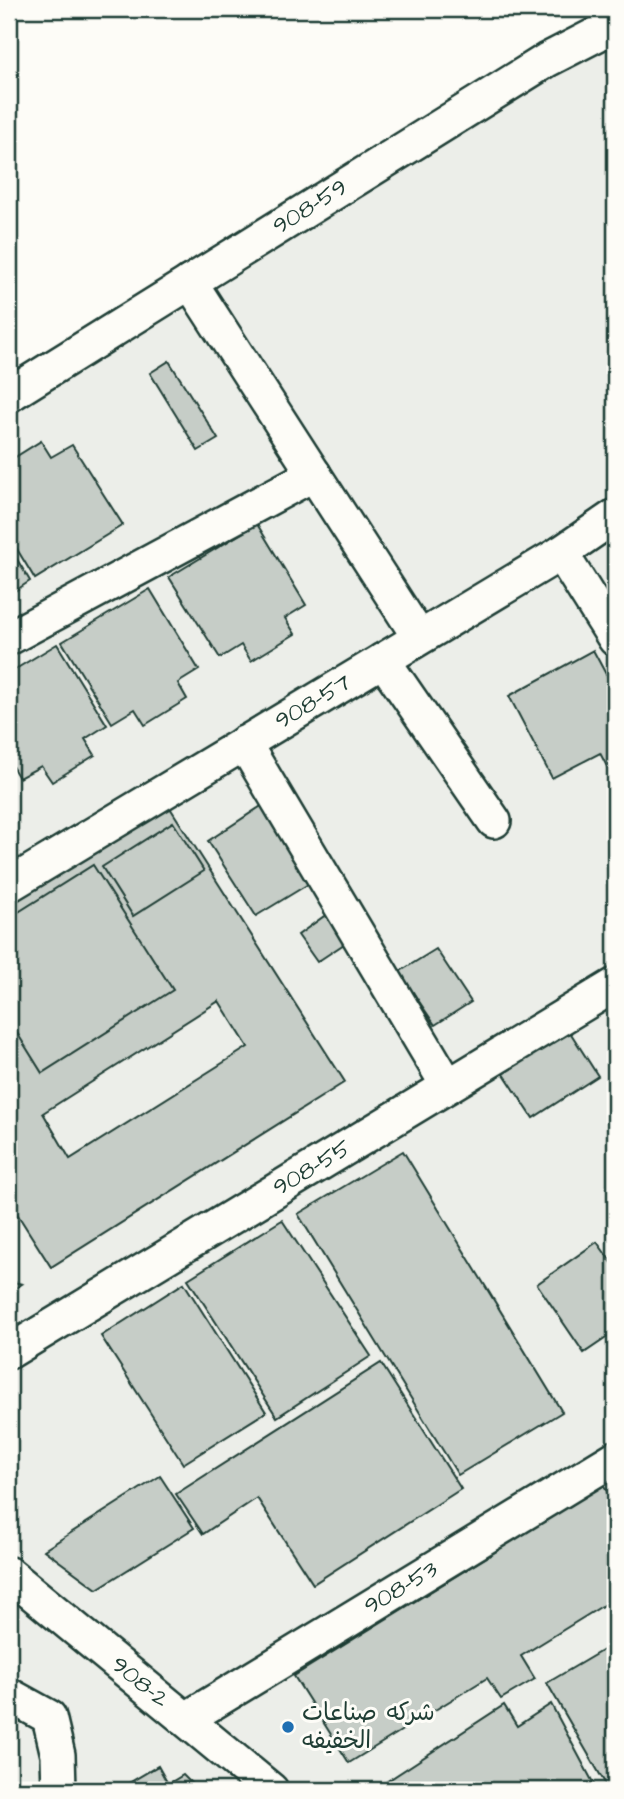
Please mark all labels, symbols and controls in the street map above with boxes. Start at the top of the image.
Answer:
street label: 908-59 [266,171,354,243]
street label: 908-57 [268,666,358,738]
street label: 908-55 [266,1131,358,1205]
street label: 908-53 [358,1553,444,1623]
street label: 908-2 [104,1648,176,1716]
place label: شركه صناعات الخفيفه [302,1696,435,1758]
marker: شركه صناعات الخفيفه [280,1719,296,1735]

